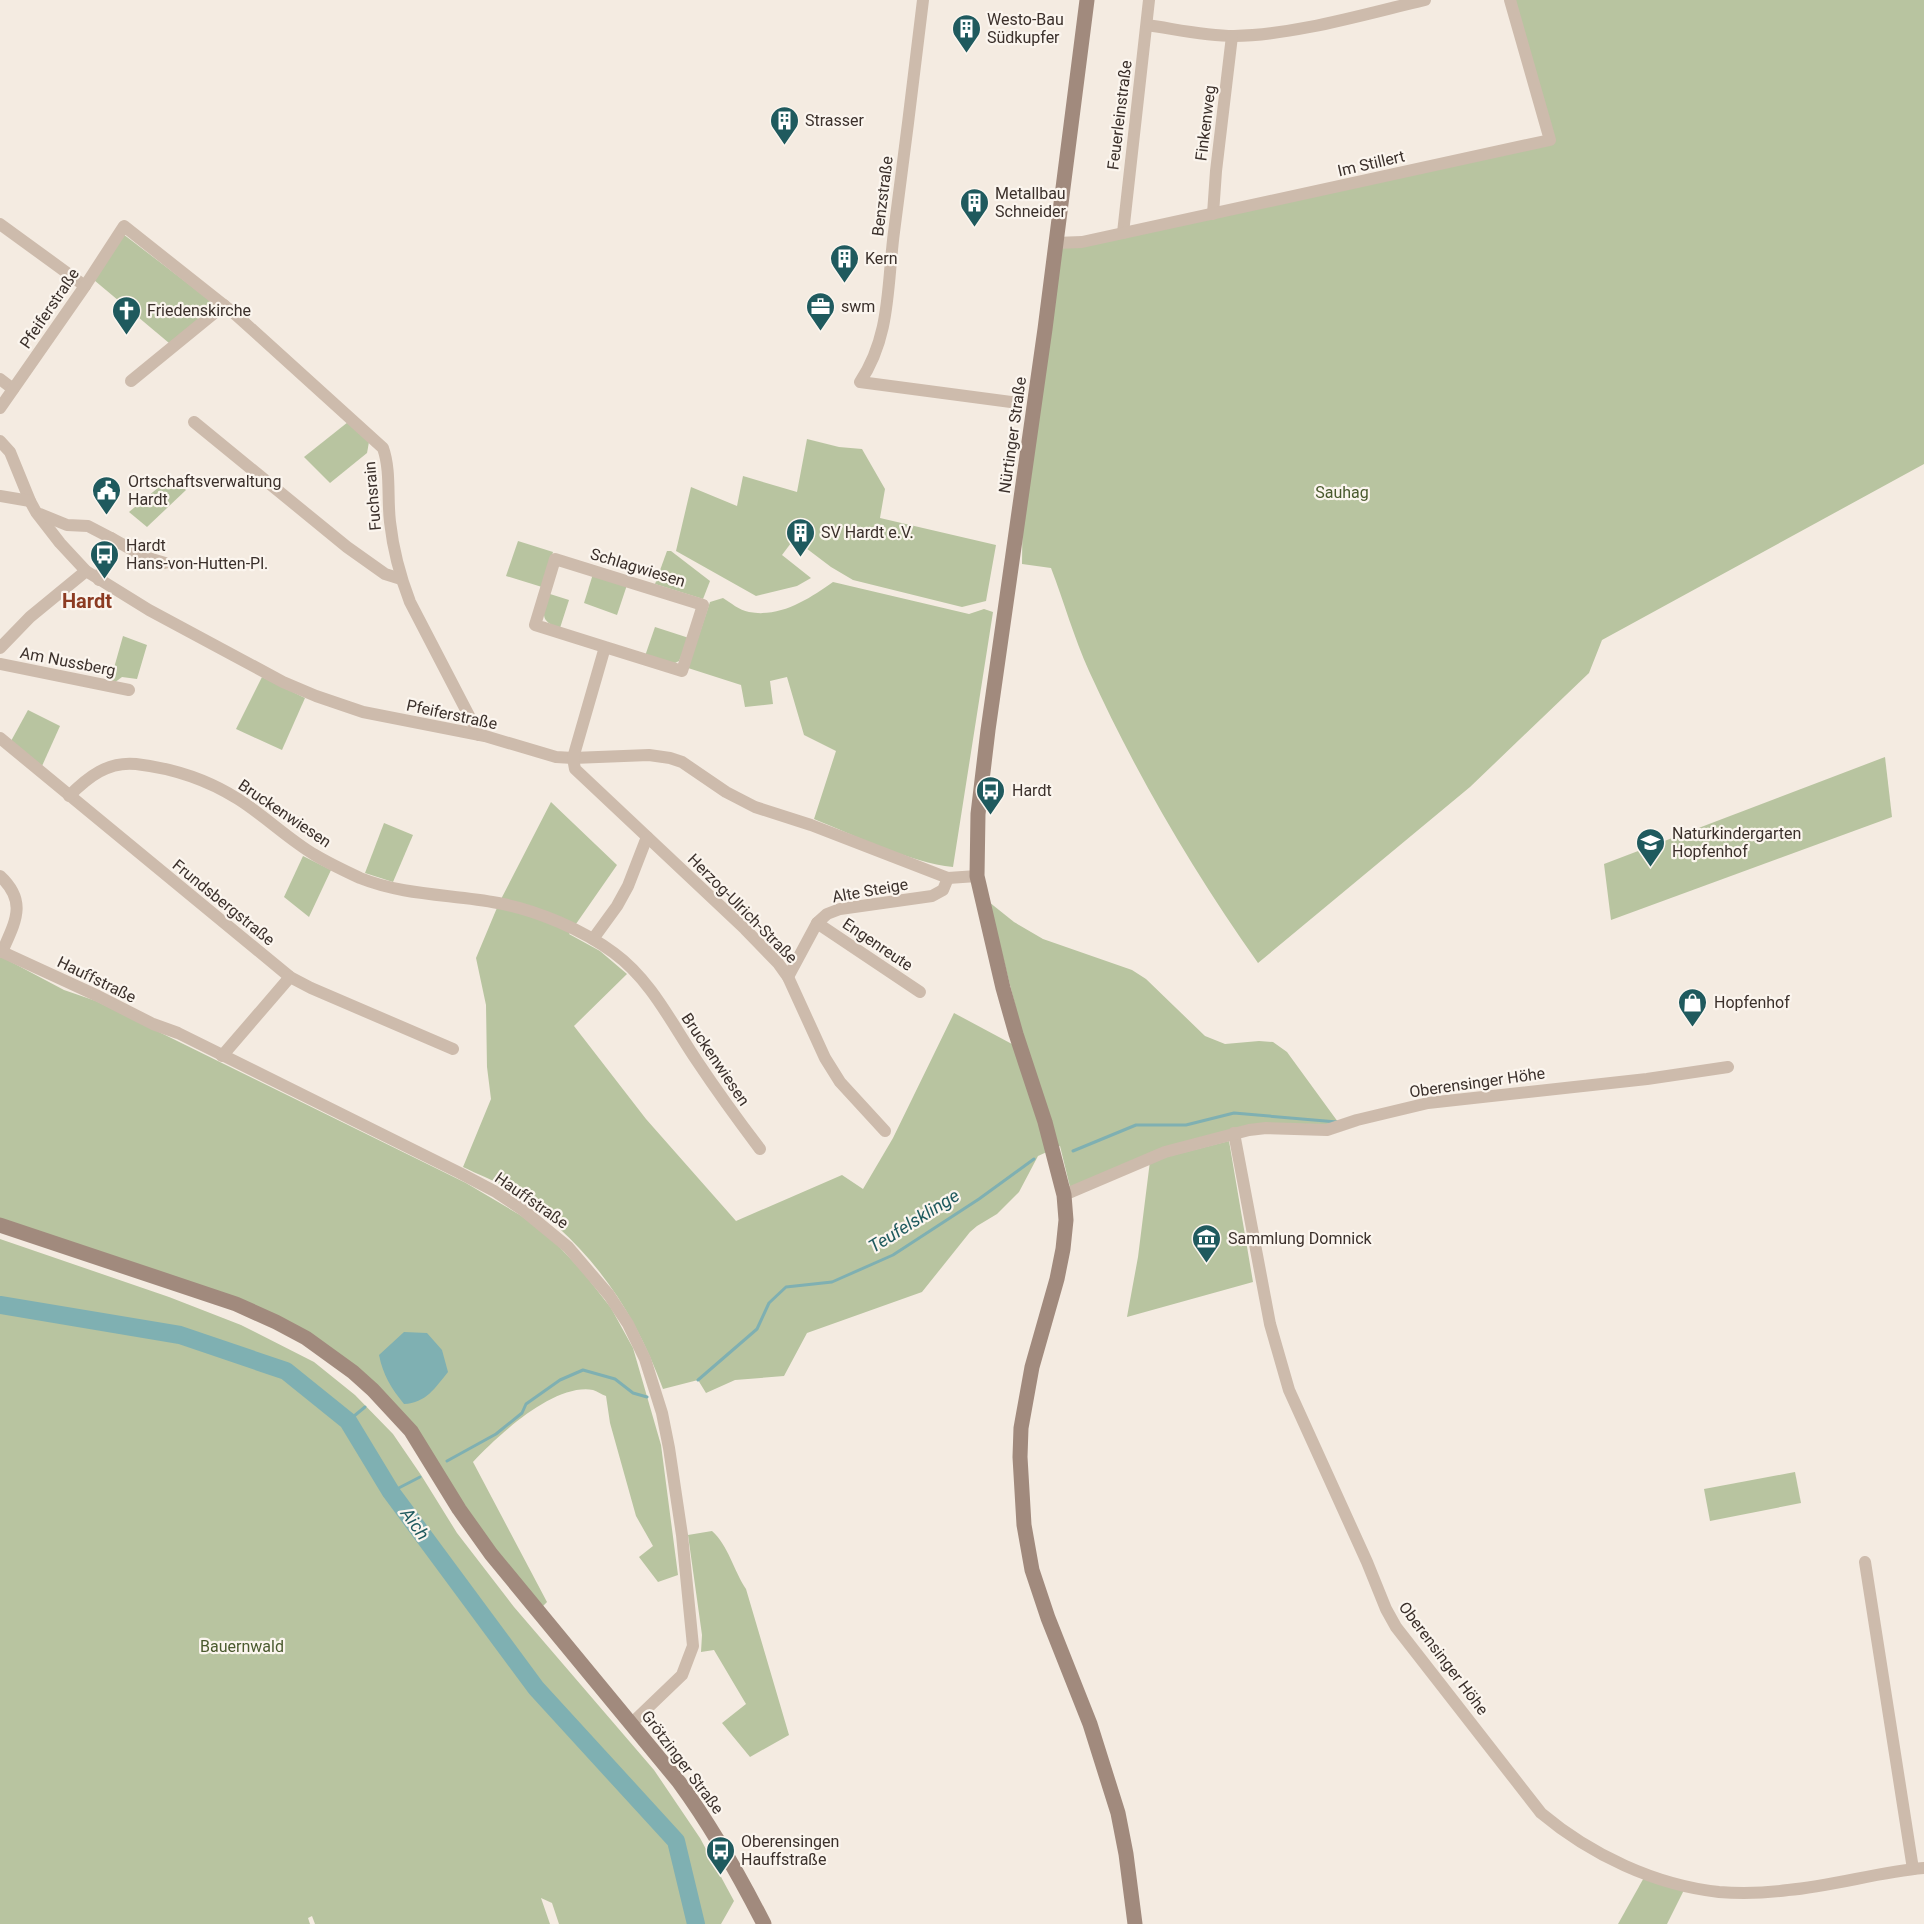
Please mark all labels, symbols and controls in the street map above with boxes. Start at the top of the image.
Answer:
place label: Westo-Bau Südkupfer [987,10,1064,47]
building icon: Westo-Bau Südkupfer [950,12,982,54]
street label: Feuerleinstraße [1103,59,1136,171]
street label: Finkenweg [1191,84,1220,162]
building icon: Strasser [768,104,800,146]
place label: Strasser [805,111,865,130]
street label: Im Stillert [1336,147,1407,180]
street label: Benzstraße [868,155,897,237]
place label: Metallbau Schneider [995,184,1066,221]
building icon: Metallbau Schneider [958,186,990,228]
building icon: Kern [828,242,860,284]
place label: Kern [865,249,898,268]
street label: Pfeiferstraße [16,265,83,352]
office icon: swm [804,290,836,332]
church icon: Friedenskirche [110,294,142,336]
place label: swm [841,297,875,316]
place label: Friedenskirche [147,301,251,320]
street label: Nürtinger Straße [995,376,1030,495]
street label: Fuchsrain [360,461,385,531]
place label: Ortschaftsverwaltung Hardt [128,472,281,509]
public building icon: Ortschaftsverwaltung Hardt [91,474,123,516]
park label: Sauhag [1315,483,1369,502]
building icon: SV Hardt e.V. [784,516,816,558]
place label: SV Hardt e.V. [821,523,914,542]
place label: Hardt Hans-von-Hutten-Pl. [126,536,268,573]
bus stop icon: Hardt Hans-von-Hutten-Pl. [89,538,121,580]
street label: Schlagwiesen [588,544,688,591]
district label: Hardt [62,589,112,613]
street label: Am Nussberg [19,643,117,680]
street label: Pfeiferstraße [405,696,499,733]
bus stop icon: Hardt [975,774,1007,816]
street label: Bruckenwiesen [235,775,335,851]
place label: Hardt [1012,781,1052,800]
place label: Naturkindergarten Hopfenhof [1672,824,1801,861]
school or university icon: Naturkindergarten Hopfenhof [1635,826,1667,868]
street label: Herzog-Ulrich-Straße [684,850,801,967]
street label: Frundsbergstraße [169,855,279,949]
street label: Alte Steige [831,874,909,906]
street label: Engenreute [839,914,916,975]
street label: Hauffstraße [54,952,139,1007]
shop icon: Hopfenhof [1677,986,1709,1028]
place label: Hopfenhof [1714,993,1790,1012]
street label: Bruckenwiesen [678,1009,754,1109]
street label: Oberensinger Höhe [1408,1064,1546,1101]
street label: Hauffstraße [491,1168,572,1233]
water label: Teufelsklinge [865,1184,963,1257]
museum icon: Sammlung Domnick [1191,1222,1223,1264]
place label: Sammlung Domnick [1228,1229,1373,1248]
water label: Aich [396,1503,434,1544]
street label: Oberensinger Höhe [1395,1598,1492,1719]
park label: Bauernwald [200,1637,284,1656]
street label: Grötzinger Straße [638,1707,728,1818]
place label: Oberensingen Hauffstraße [741,1832,839,1869]
bus stop icon: Oberensingen Hauffstraße [704,1834,736,1876]

